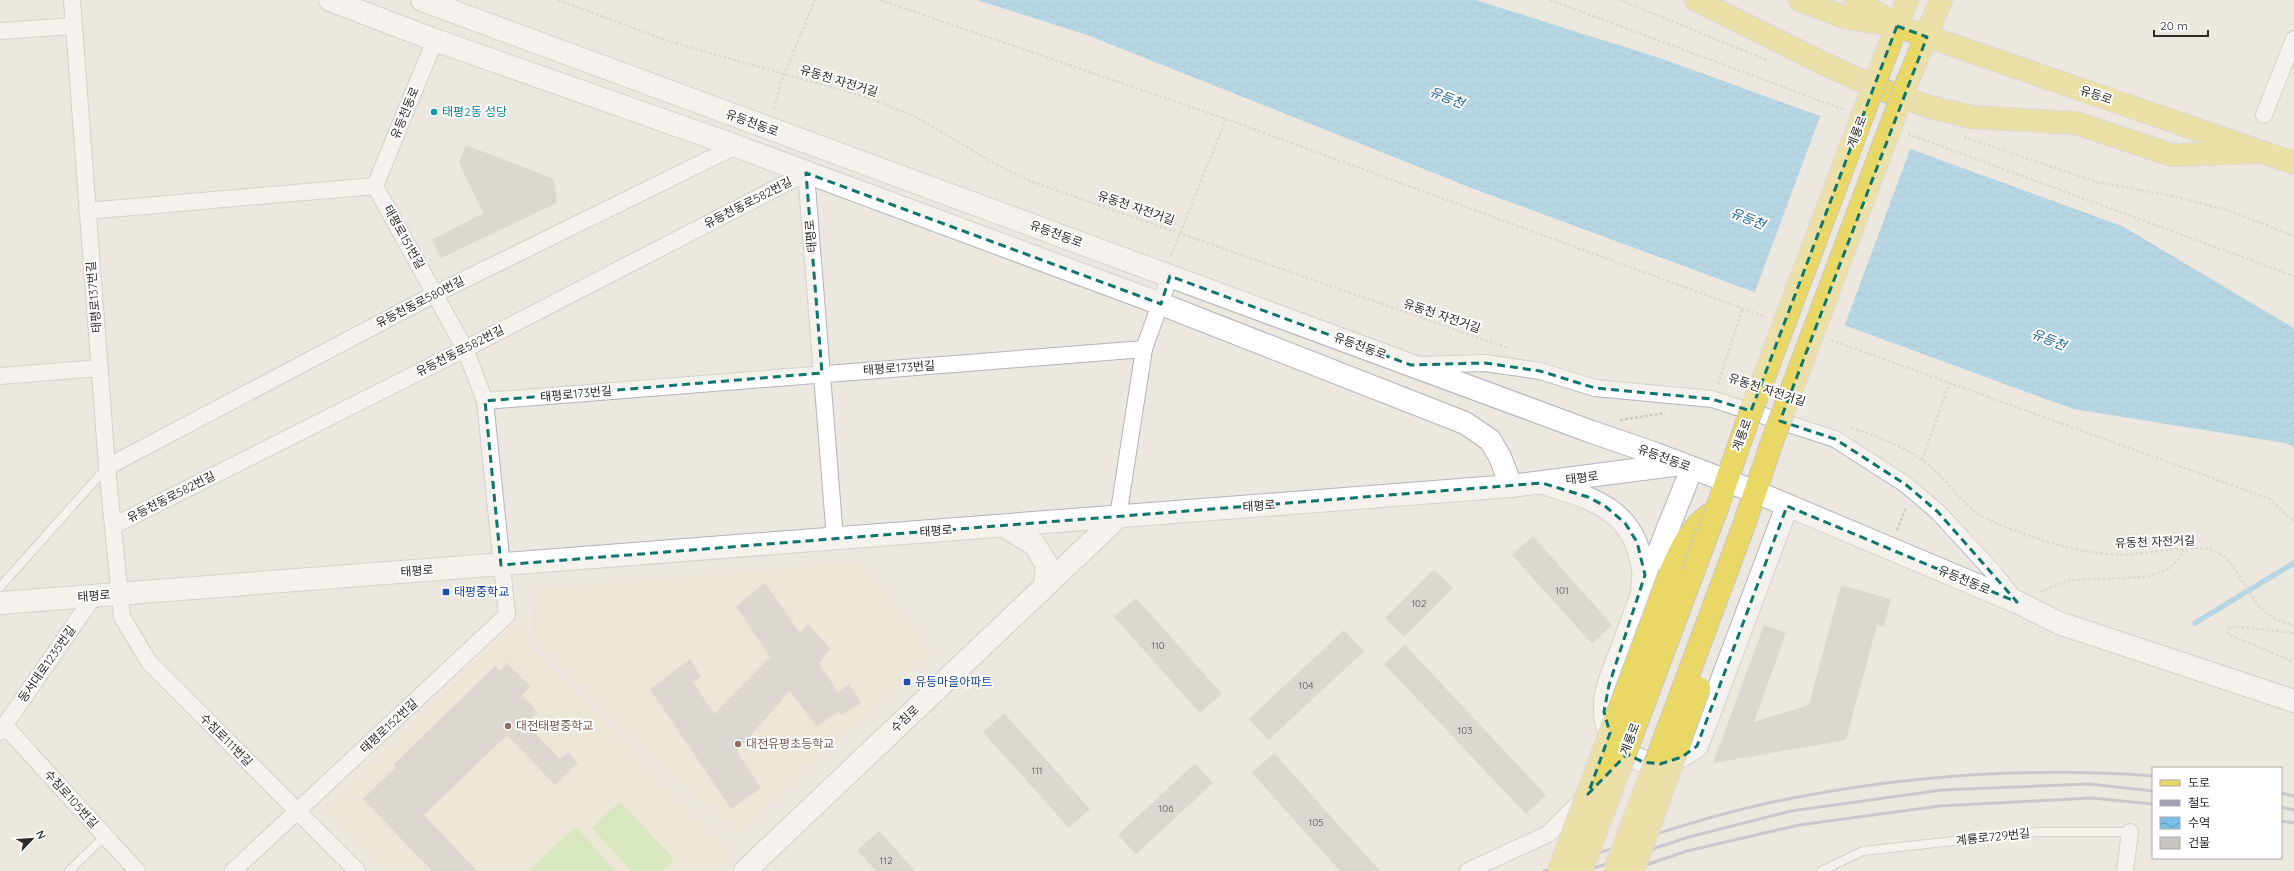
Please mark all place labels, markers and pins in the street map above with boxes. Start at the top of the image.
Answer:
place label: 태평2동 성당 [442,104,507,119]
marker: 태평2동 성당 [429,107,439,117]
place label: 태평중학교 [454,584,509,599]
marker: 태평중학교 [441,587,451,597]
place label: 유등마을아파트 [915,674,992,689]
marker: 유등마을아파트 [902,677,912,687]
place label: 대전태평중학교 [516,718,593,733]
marker: 대전태평중학교 [503,721,513,731]
place label: 대전유평초등학교 [746,736,834,751]
marker: 대전유평초등학교 [733,739,743,749]

